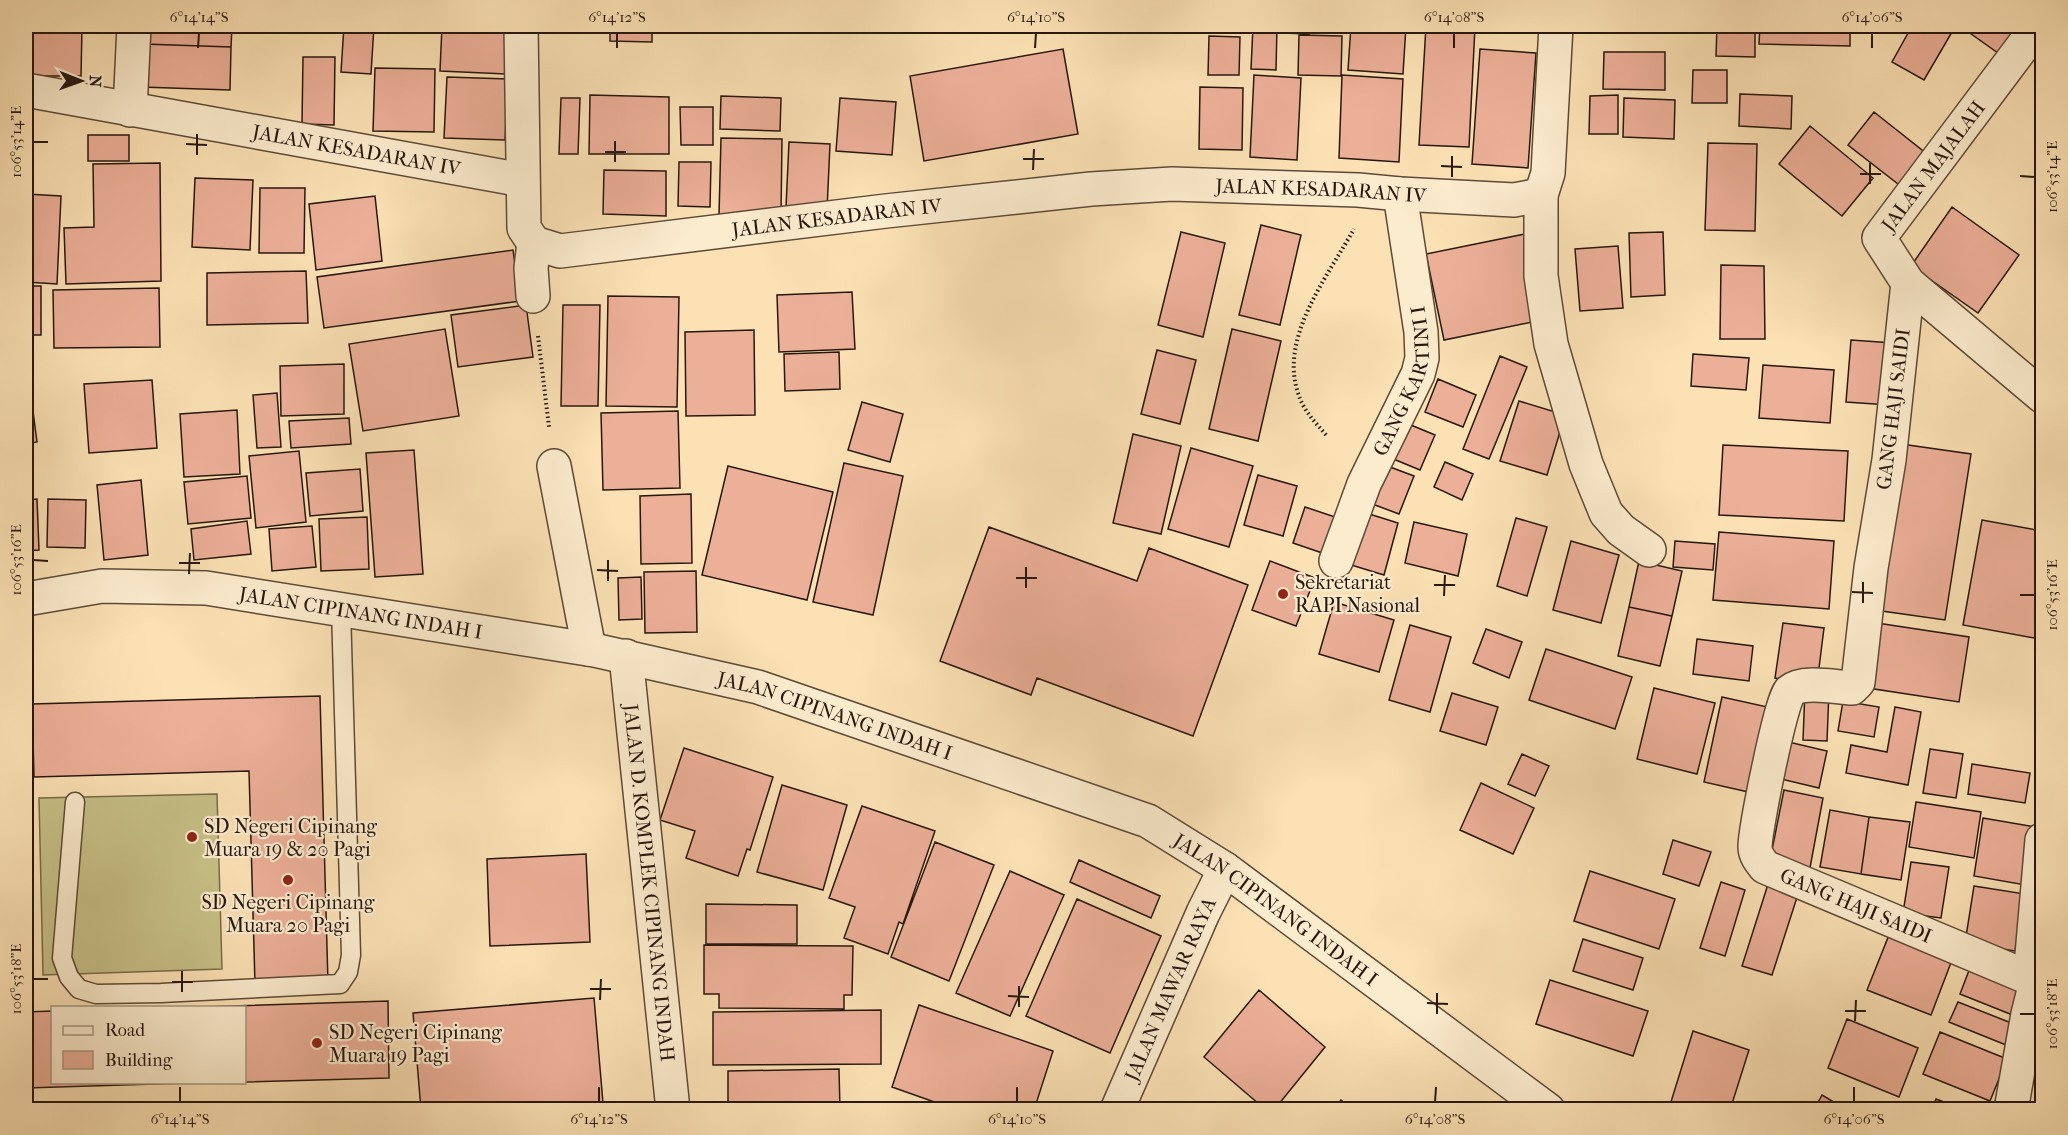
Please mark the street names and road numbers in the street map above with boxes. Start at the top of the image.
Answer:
street label: JALAN MAJALAH [1876,96,1990,238]
street label: JALAN KESADARAN IV [249,120,463,181]
street label: JALAN KESADARAN IV [1213,174,1428,207]
street label: JALAN KESADARAN IV [729,194,944,242]
street label: GANG KARTINI I [1369,304,1434,460]
street label: GANG HAJI SAIDI [1872,327,1915,491]
street label: JALAN CIPINANG INDAH I [236,582,484,644]
street label: JALAN CIPINANG INDAH I [713,667,956,765]
street label: JALAN D. KOMPLEK CIPINANG INDAH [619,701,679,1063]
street label: JALAN CIPINANG INDAH I [1167,828,1382,991]
street label: GANG HAJI SAIDI [1776,864,1935,948]
street label: JALAN MAWAR RAYA [1119,893,1221,1087]

